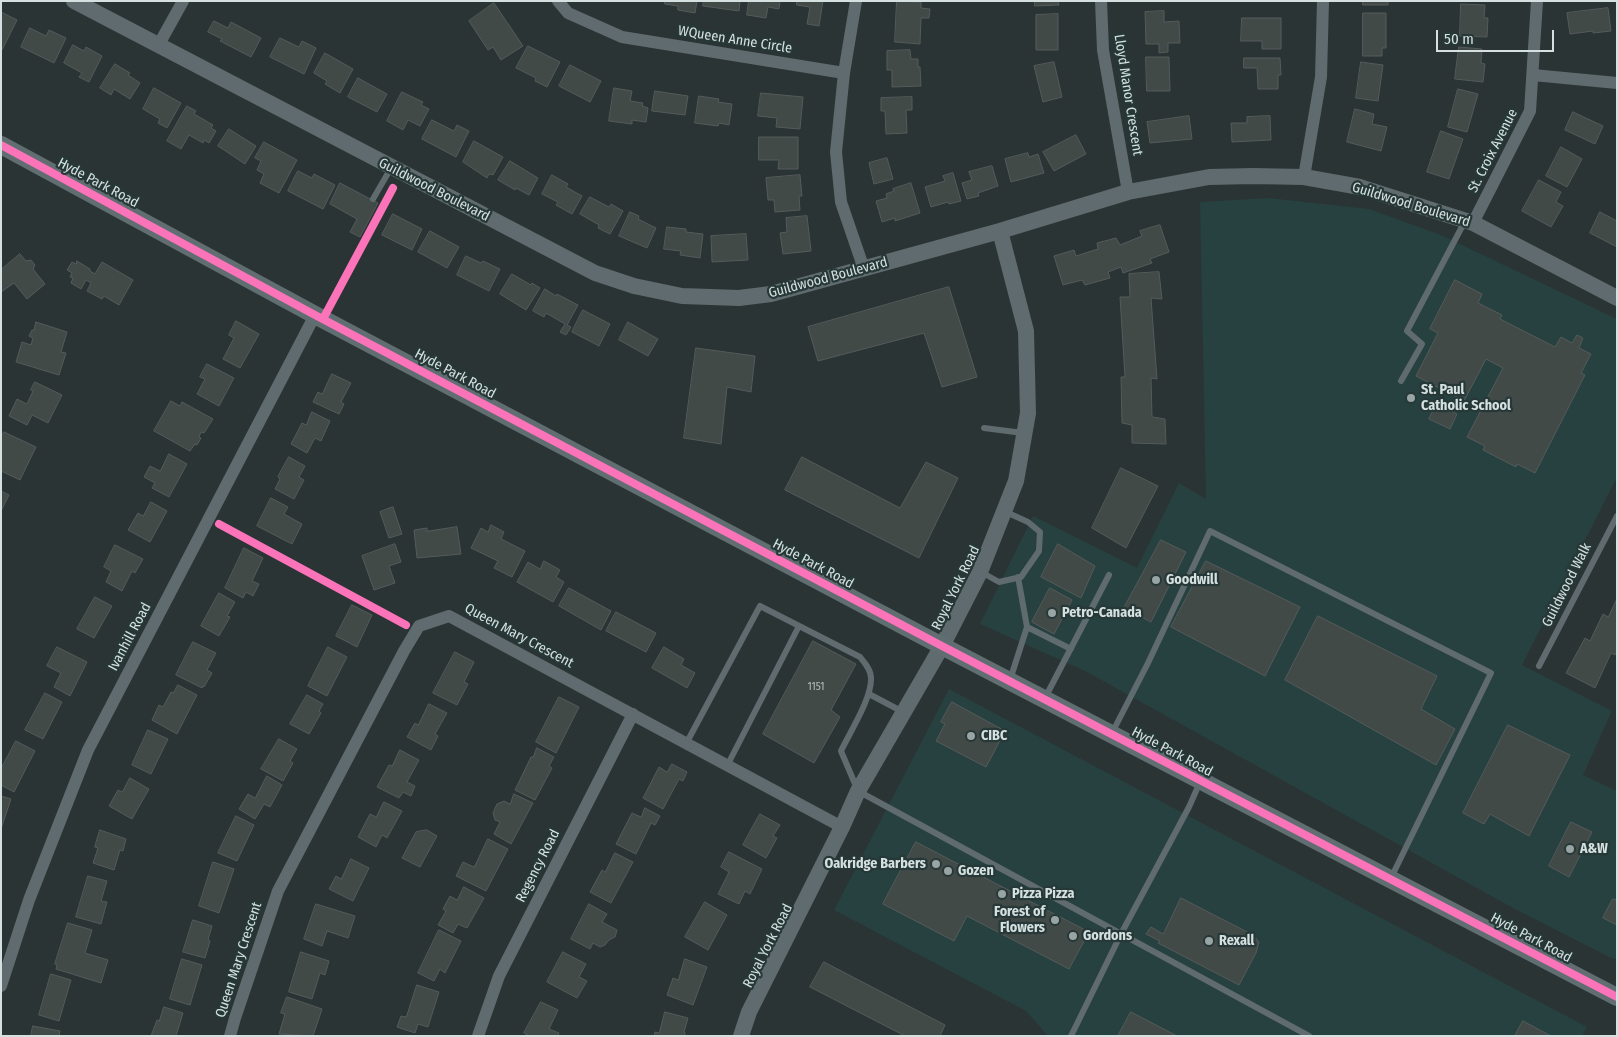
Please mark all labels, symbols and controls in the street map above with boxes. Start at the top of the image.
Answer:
scale bar [1438,20,1556,52]
street label: WQueen Anne Circle [677,23,793,57]
text: 50 m [1444,30,1474,48]
street label: Lloyd Manor Crescent [1110,33,1146,157]
street label: St. Croix Avenue [1465,106,1521,196]
street label: Hyde Park Road [55,155,141,211]
street label: Guildwood Boulevard [376,155,492,225]
street label: Guildwood Boulevard [1350,179,1472,231]
street label: Guildwood Boulevard [767,254,889,302]
street label: Hyde Park Road [412,346,498,402]
place label: St. Paul Catholic School [1421,382,1511,414]
marker: St. Paul Catholic School [1405,392,1417,404]
street label: Hyde Park Road [770,536,856,592]
street label: Guildwood Walk [1539,540,1595,630]
street label: Royal York Road [928,543,984,633]
place label: Goodwill [1166,572,1218,588]
marker: Goodwill [1150,574,1162,586]
street label: Ivanhill Road [105,600,155,674]
street label: Queen Mary Crescent [462,600,576,672]
place label: Petro-Canada [1062,605,1142,621]
marker: Petro-Canada [1046,607,1058,619]
house number: 1151 [807,680,825,694]
street label: Hyde Park Road [1129,724,1215,780]
place label: CIBC [981,728,1007,744]
marker: CIBC [965,730,977,742]
street label: Regency Road [512,827,564,905]
place label: A&W [1580,841,1608,857]
marker: A&W [1564,843,1576,855]
place label: Oakridge Barbers [824,856,926,872]
marker: Oakridge Barbers [930,858,942,870]
place label: Gozen [958,863,994,879]
marker: Gozen [942,865,954,877]
place label: Pizza Pizza [1012,886,1074,902]
marker: Pizza Pizza [996,888,1008,900]
street label: Queen Mary Crescent [212,900,266,1020]
street label: Royal York Road [740,901,796,991]
place label: Forest of Flowers [994,904,1045,936]
street label: Hyde Park Road [1488,910,1574,966]
marker: Forest of Flowers [1049,914,1061,926]
place label: Gordons [1083,928,1132,944]
marker: Gordons [1067,930,1079,942]
place label: Rexall [1219,933,1254,949]
marker: Rexall [1203,935,1215,947]

